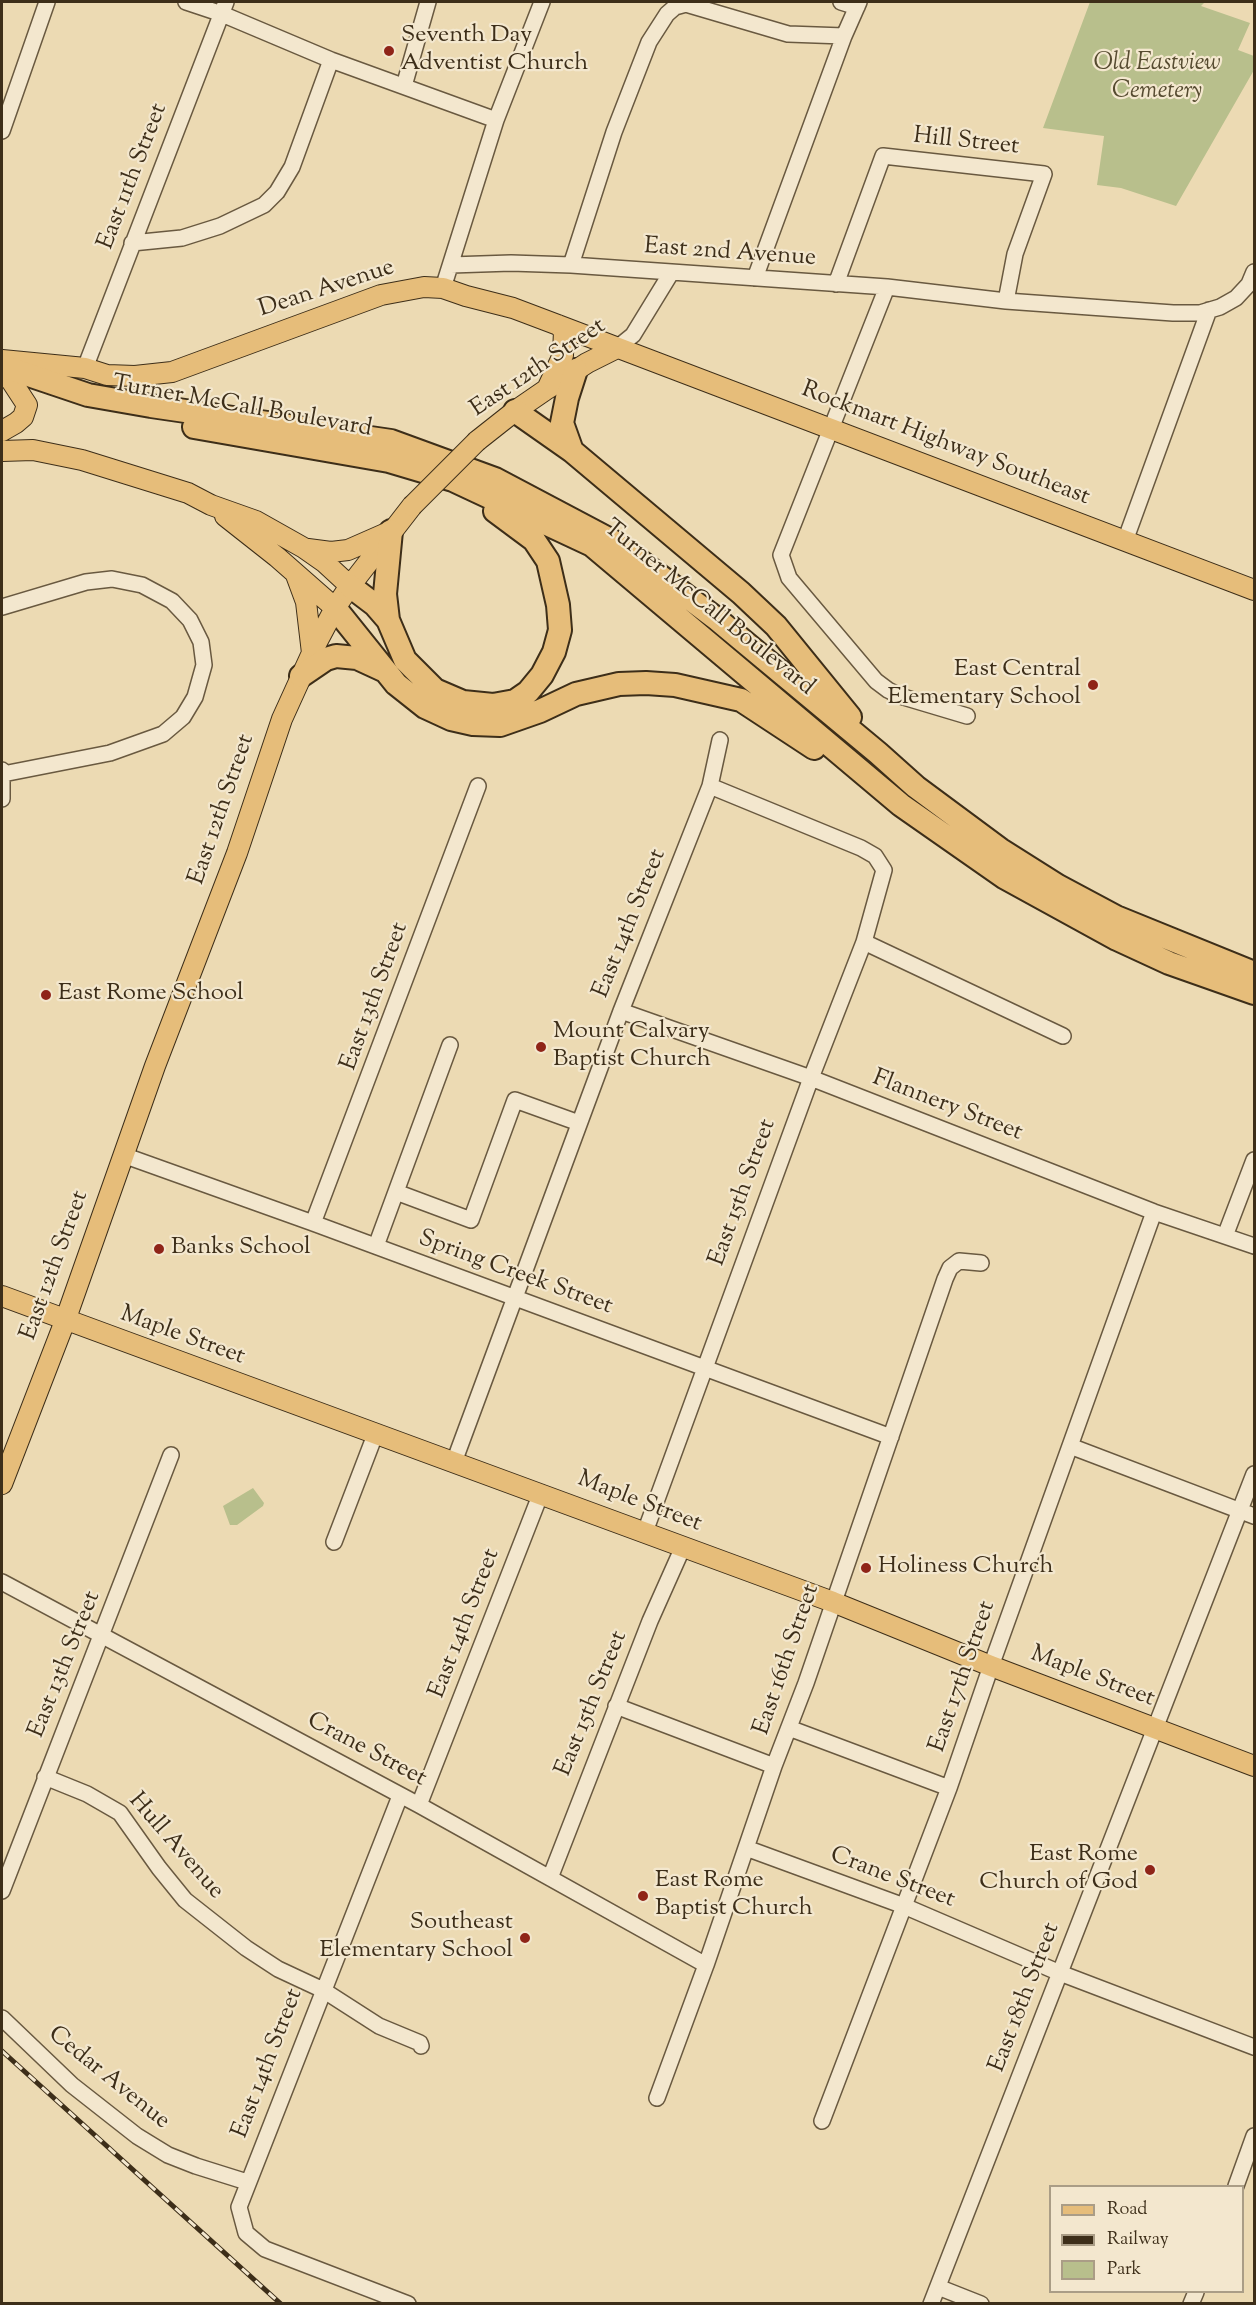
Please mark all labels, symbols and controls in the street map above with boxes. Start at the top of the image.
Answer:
place label: Seventh Day Adventist Church [401,23,588,79]
marker: Seventh Day Adventist Church [382,44,396,58]
park label: Old Eastview Cemetery [1093,51,1221,107]
street label: East 11th Street [93,100,175,254]
street label: Hill Street [912,123,1020,163]
street label: East 2nd Avenue [643,234,817,274]
street label: Dean Avenue [256,255,398,325]
street label: East 12th Street [466,313,612,425]
street label: Turner McCall Boulevard [110,371,374,445]
street label: Rockmart Highway Southeast [797,377,1093,513]
street label: Turner McCall Boulevard [597,515,819,703]
place label: East Central Elementary School [887,657,1081,713]
marker: East Central Elementary School [1086,678,1100,692]
street label: East 12th Street [184,731,262,889]
street label: East 14th Street [588,845,674,1003]
street label: East 13th Street [336,919,416,1075]
place label: East Rome School [58,981,244,1009]
marker: East Rome School [39,988,53,1002]
place label: Mount Calvary Baptist Church [553,1019,711,1075]
marker: Mount Calvary Baptist Church [534,1040,548,1054]
street label: Flannery Street [868,1065,1026,1149]
street label: East 15th Street [704,1116,784,1270]
street label: East 12th Street [16,1187,96,1345]
street label: Spring Creek Street [414,1225,616,1323]
place label: Banks School [171,1235,311,1263]
marker: Banks School [152,1242,166,1256]
street label: Maple Street [116,1301,248,1373]
street label: Maple Street [573,1466,705,1540]
street label: East 14th Street [424,1545,508,1703]
place label: Holiness Church [878,1554,1053,1582]
marker: Holiness Church [859,1561,873,1575]
street label: East 16th Street [749,1581,827,1739]
street label: East 13th Street [24,1588,108,1742]
street label: East 17th Street [925,1598,1003,1756]
street label: East 15th Street [551,1627,635,1781]
street label: Maple Street [1026,1641,1158,1715]
street label: Crane Street [301,1707,431,1795]
street label: Hull Avenue [121,1788,229,1906]
street label: Crane Street [826,1842,958,1916]
place label: East Rome Church of God [979,1842,1138,1898]
marker: East Rome Church of God [1143,1863,1157,1877]
place label: East Rome Baptist Church [655,1868,813,1924]
marker: East Rome Baptist Church [636,1889,650,1903]
place label: Southeast Elementary School [319,1910,513,1966]
street label: East 18th Street [984,1919,1068,2077]
marker: Southeast Elementary School [518,1931,532,1945]
street label: East 14th Street [227,1985,311,2143]
street label: Cedar Avenue [41,2021,175,2137]
legend [1049,2185,1244,2293]
text: Road [1107,2197,1147,2223]
text: Railway [1107,2227,1169,2253]
text: Park [1107,2257,1141,2283]

